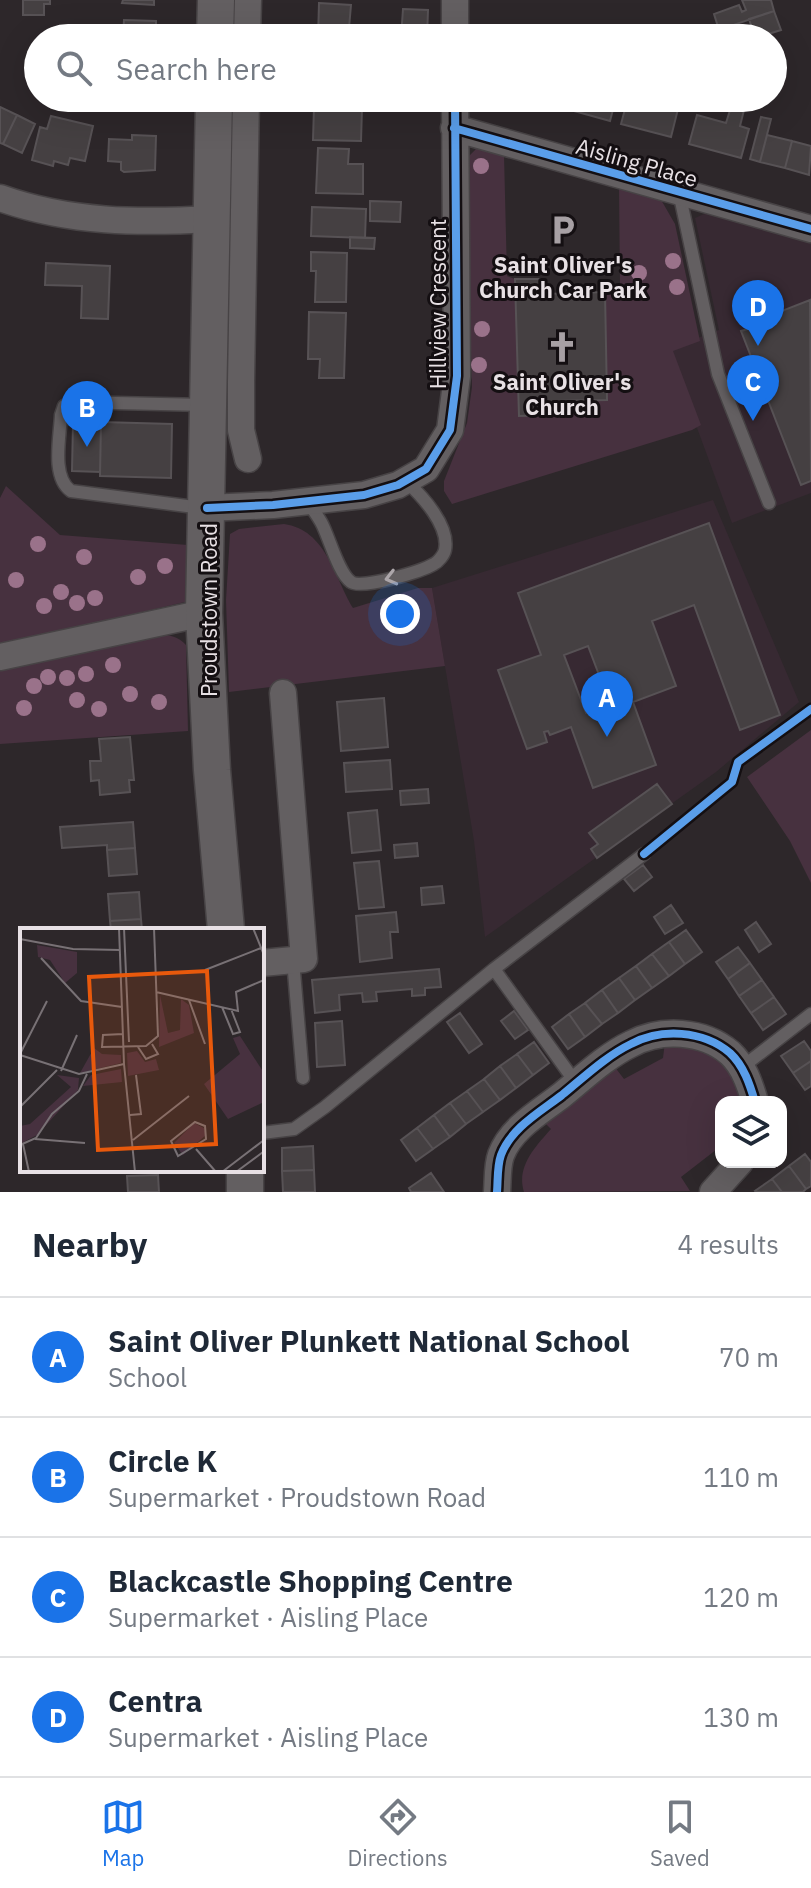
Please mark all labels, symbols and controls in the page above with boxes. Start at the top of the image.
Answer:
search box [24,24,787,112]
icon: search [52,46,96,90]
text: Search here [116,49,277,88]
street label: Aisling Place [573,131,701,193]
parking icon: Saint Oliver's Church Car Park [546,213,580,247]
street label: Hillview Crescent [423,219,452,389]
place label: Saint Oliver's Church Car Park [479,250,647,304]
pin: D [732,280,784,346]
church icon: Saint Oliver's Church [545,330,579,364]
pin: C [727,355,779,421]
place label: Saint Oliver's Church [493,367,631,421]
pin: B [61,381,113,447]
street label: Proudstown Road [194,523,223,697]
one-way arrow [384,568,398,585]
your location [380,594,420,634]
pin: A [581,671,633,737]
inset map [20,928,264,1172]
map controls [715,1096,787,1168]
button: layers [715,1096,787,1168]
text: Nearby [32,1222,147,1266]
text: 4 results [677,1227,779,1261]
text: Saint Oliver Plunkett National School [108,1321,629,1360]
text: A [49,1340,67,1374]
text: 70 m [719,1340,779,1374]
text: School [108,1360,187,1394]
text: Circle K [108,1441,218,1480]
text: B [49,1460,67,1494]
text: 110 m [703,1460,779,1494]
text: Supermarket · Proudstown Road [108,1480,486,1514]
text: Blackcastle Shopping Centre [108,1561,513,1600]
text: C [50,1580,66,1614]
text: 120 m [703,1580,779,1614]
text: Supermarket · Aisling Place [108,1600,428,1634]
text: Centra [108,1681,203,1720]
text: D [49,1700,67,1734]
text: 130 m [703,1700,779,1734]
text: Supermarket · Aisling Place [108,1720,428,1754]
tab: Map [101,1795,145,1872]
tab: Directions [348,1795,448,1872]
tab: Saved [650,1795,710,1872]

